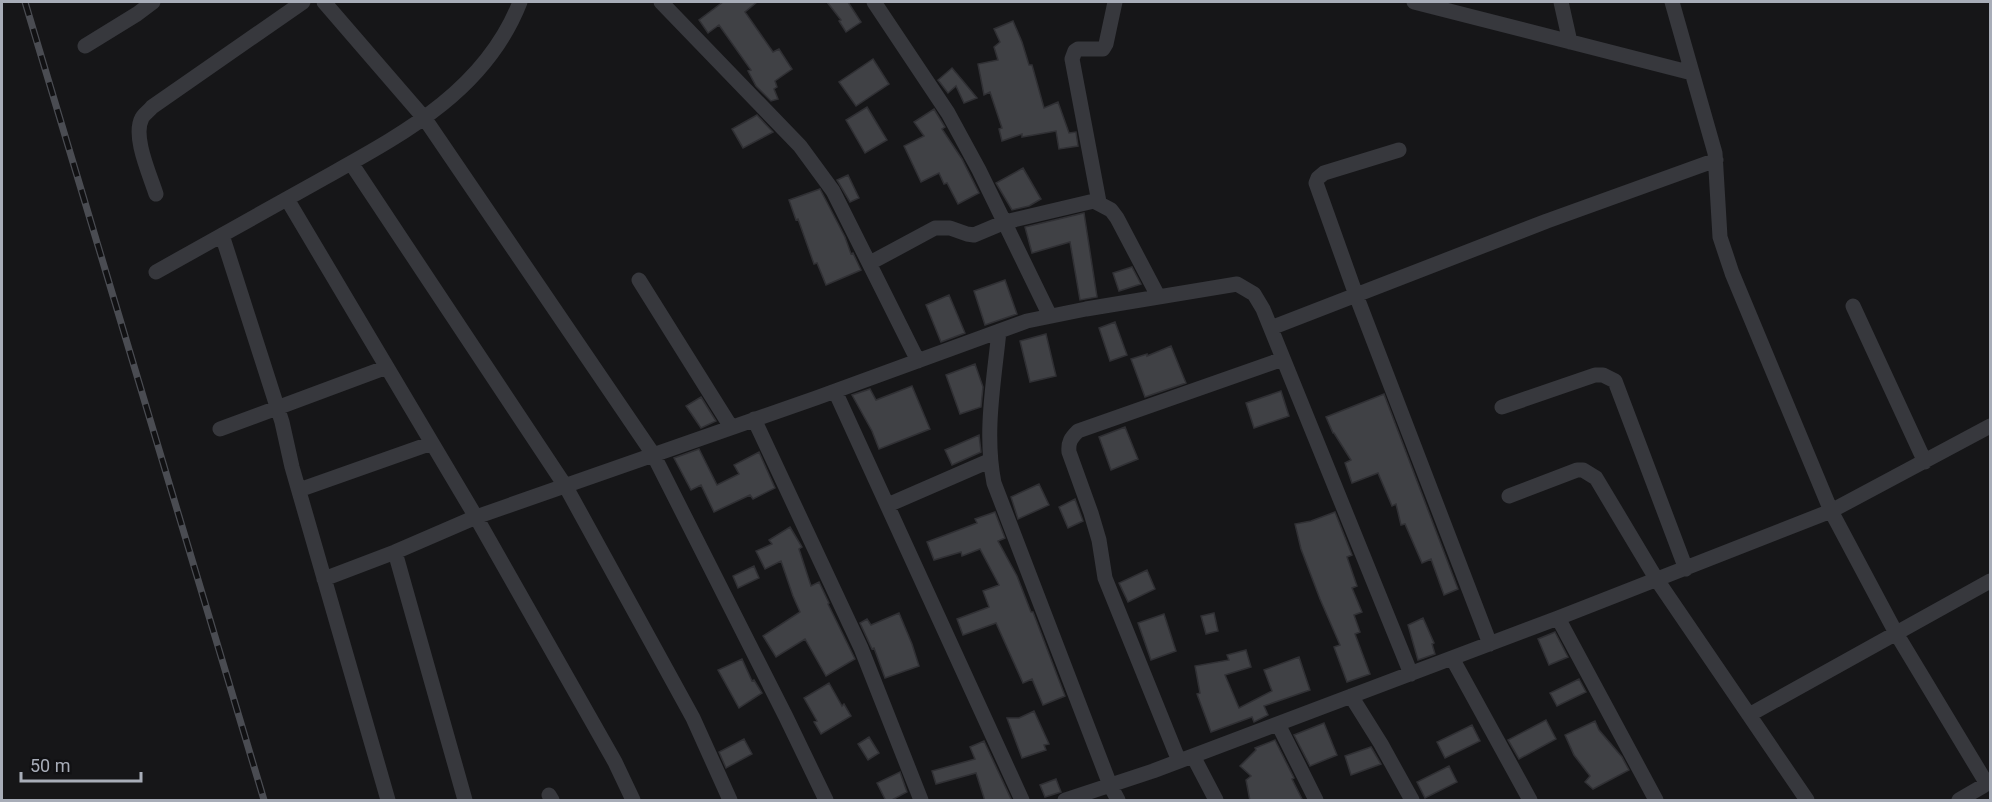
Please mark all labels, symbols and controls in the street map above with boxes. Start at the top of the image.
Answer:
scale bar [21,745,141,783]
text: 50 m [30,755,70,776]

